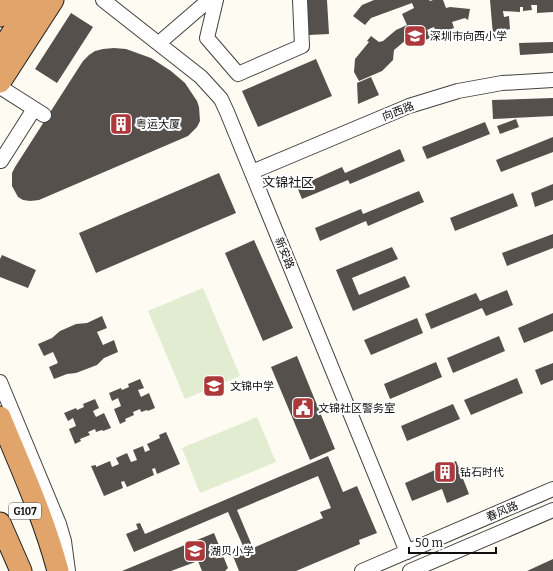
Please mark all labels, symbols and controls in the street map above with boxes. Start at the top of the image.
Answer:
school or university icon: 深圳市向西小学 [402,23,428,49]
place label: 深圳市向西小学 [430,30,507,43]
street label: 向西路 [380,99,416,123]
building icon: 粤运大厦 [108,111,134,137]
place label: 粤运大厦 [136,118,180,131]
district label: 文锦社区 [262,175,314,190]
street label: 新安路 [272,235,297,271]
school or university icon: 文锦中学 [201,373,227,399]
place label: 文锦中学 [230,380,274,393]
public building icon: 文锦社区警务室 [290,395,316,421]
place label: 文锦社区警务室 [318,402,395,415]
building icon: 钻石时代 [432,459,458,485]
place label: 钻石时代 [460,466,504,479]
street label: 春风路 [484,499,520,524]
road number: G107 [9,503,41,519]
scale bar [409,529,496,555]
text: 50 m [415,536,444,550]
school or university icon: 湖贝小学 [182,538,208,564]
place label: 湖贝小学 [210,545,254,558]

